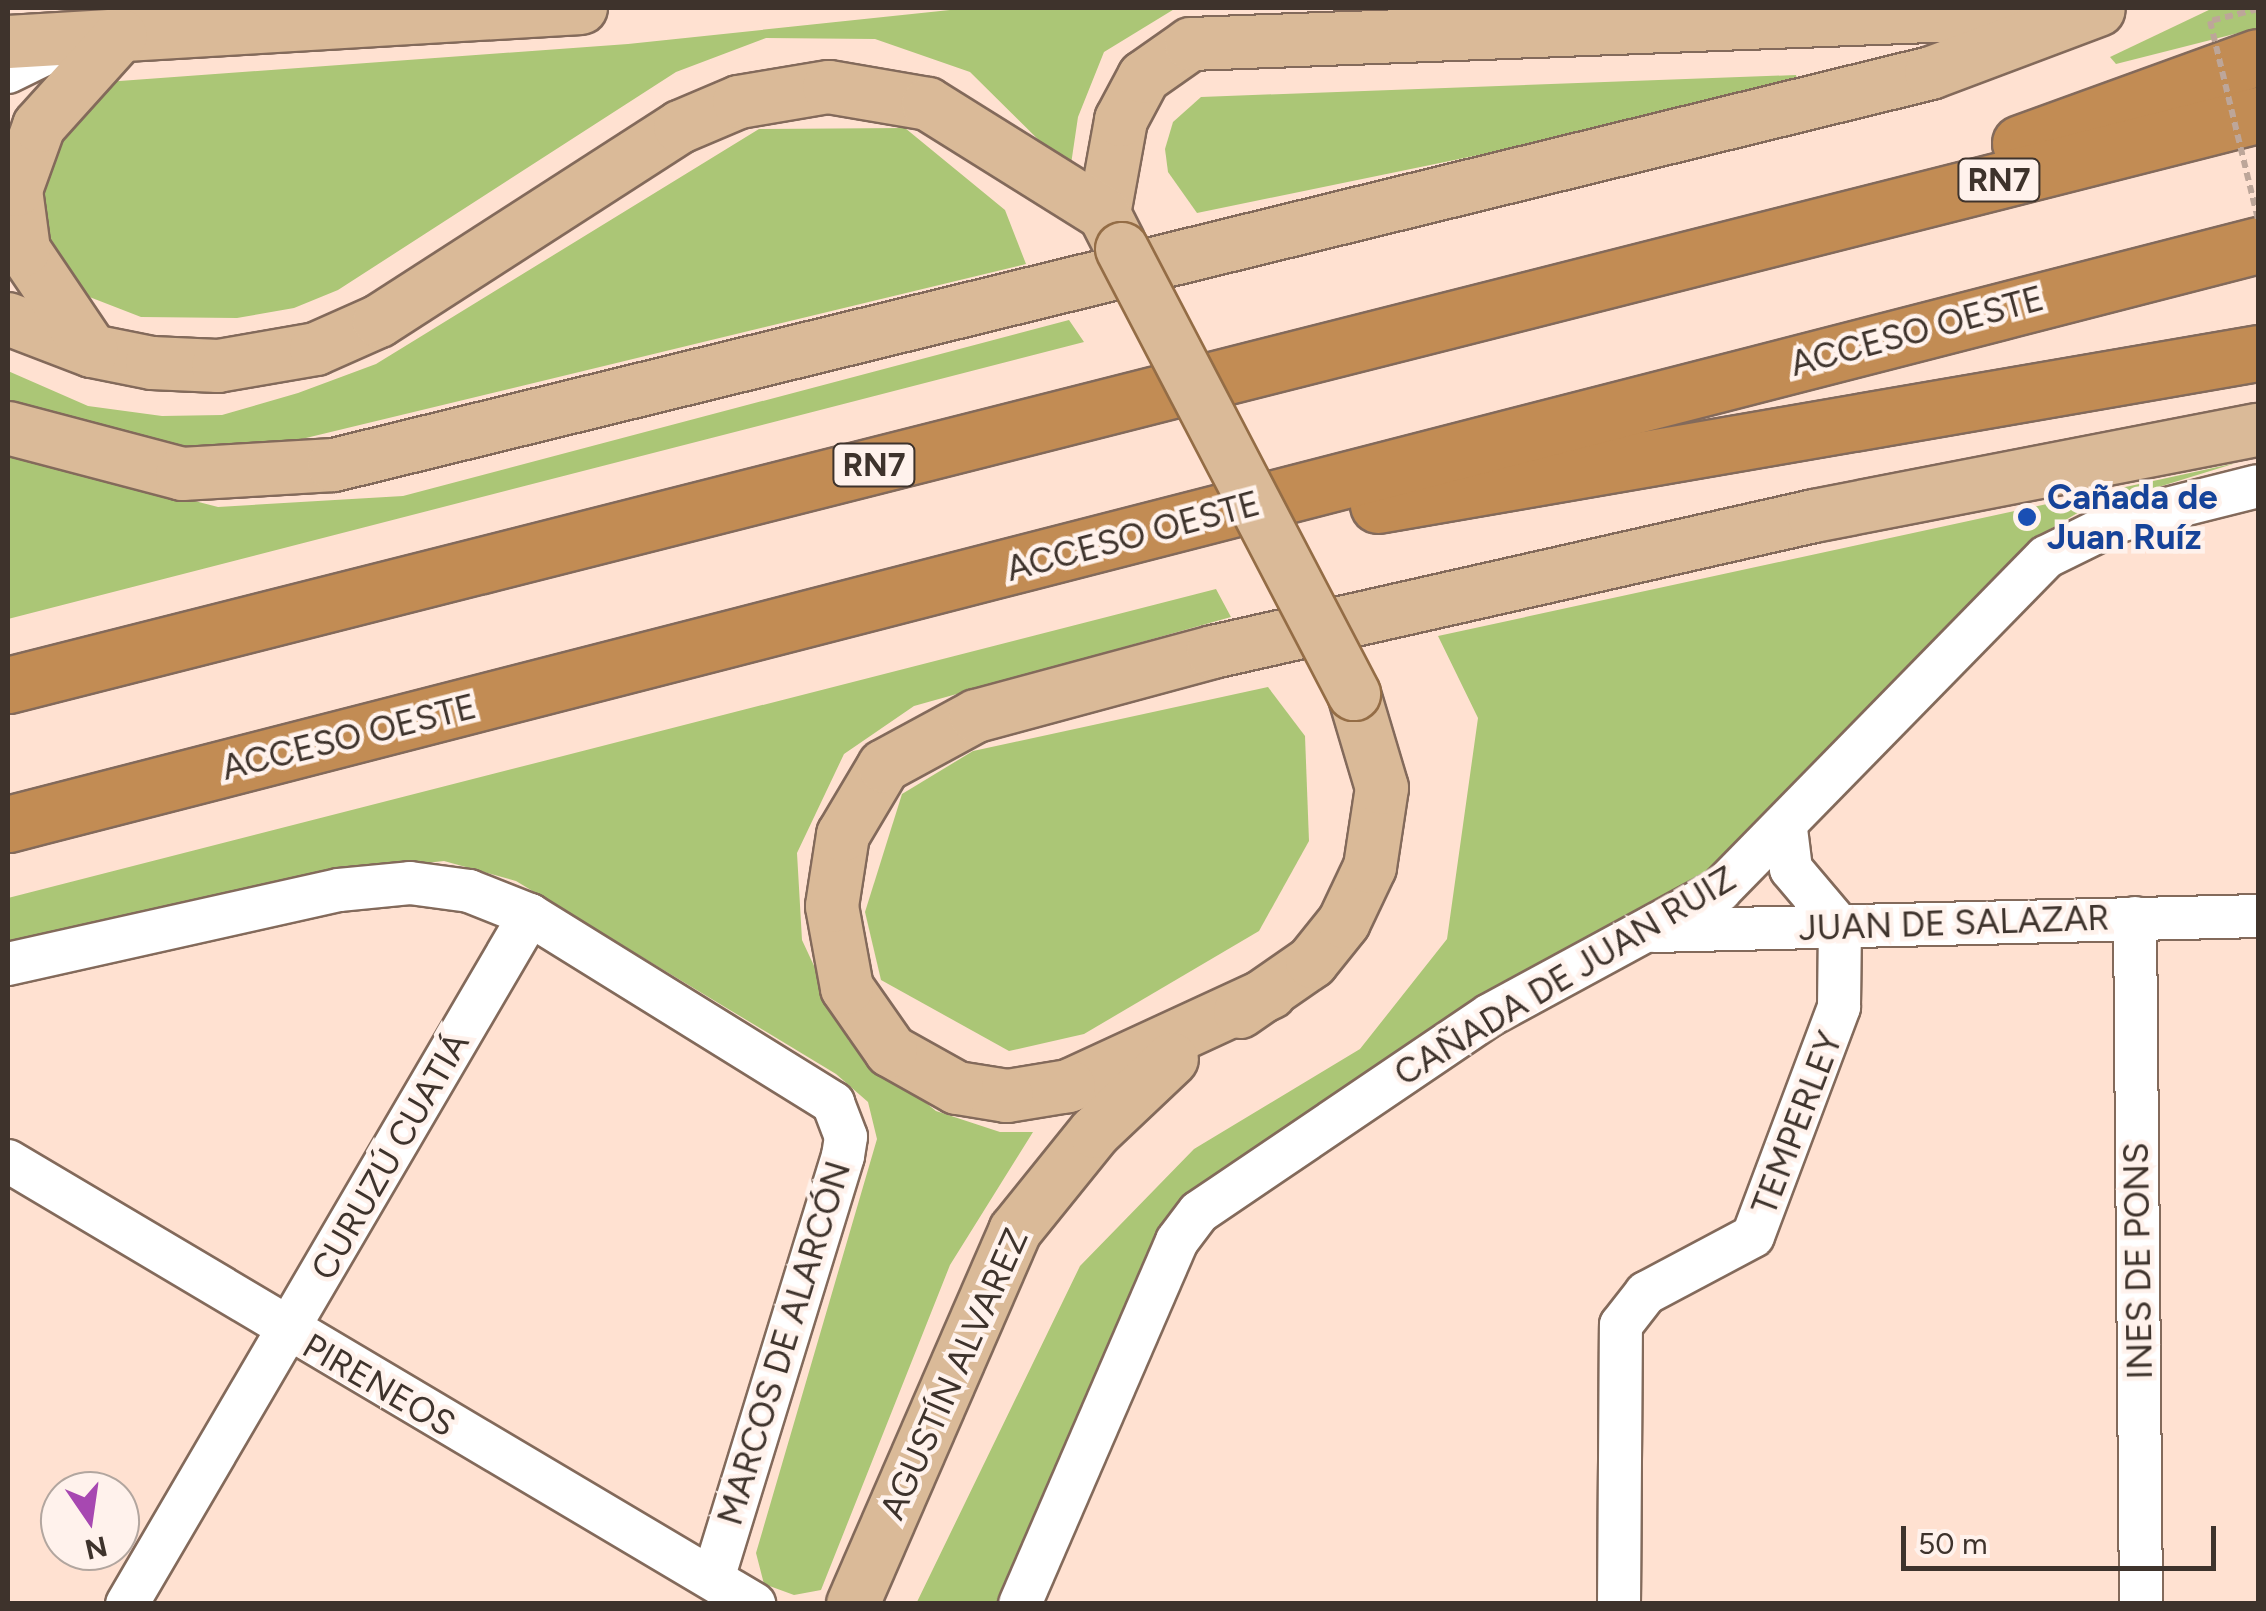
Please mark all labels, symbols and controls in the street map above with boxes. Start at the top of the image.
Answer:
road number: RN7 [1956,153,2042,207]
street label: ACCESO OESTE [1786,277,2048,385]
road number: RN7 [832,438,916,492]
place label: Cañada de Juan Ruíz [2047,476,2218,558]
street label: ACCESO OESTE [1002,482,1264,590]
marker: Cañada de Juan Ruíz [2016,506,2038,528]
street label: ACCESO OESTE [217,685,481,789]
street label: CAÑADA DE JUAN RUIZ [1387,857,1743,1095]
street label: JUAN DE SALAZAR [1798,897,2110,949]
street label: CURUZÚ CUATIÁ [302,1025,478,1287]
street label: TEMPERLEY [1743,1026,1851,1220]
street label: INES DE PONS [2115,1142,2161,1380]
street label: MARCOS DE ALARCÓN [709,1156,859,1530]
street label: AGUSTÍN ALVAREZ [871,1222,1037,1526]
street label: PIRENEOS [295,1325,463,1445]
north arrow [40,1471,140,1571]
scale bar [1906,1506,2221,1568]
text: 50 m [1918,1525,1987,1562]
text: N [82,1529,111,1567]

